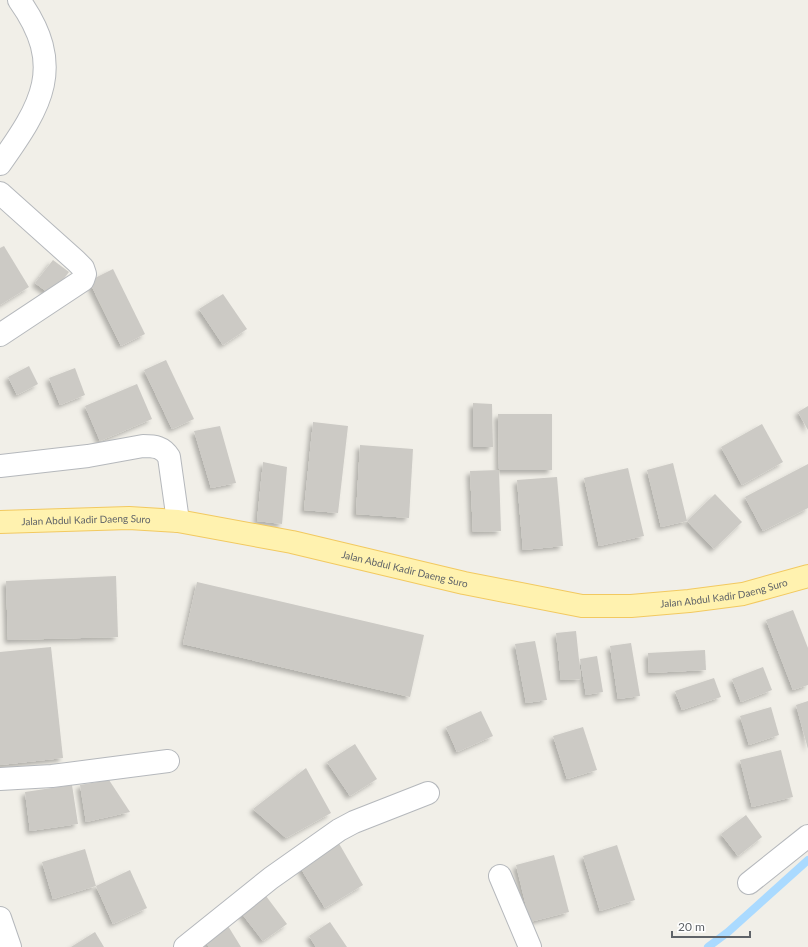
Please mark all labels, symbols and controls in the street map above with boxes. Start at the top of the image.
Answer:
street label: Jalan Abdul Kadir Daeng Suro [21,512,151,527]
street label: Jalan Abdul Kadir Daeng Suro [340,548,469,590]
street label: Jalan Abdul Kadir Daeng Suro [660,576,789,609]
scale bar [672,913,750,939]
text: 20 m [678,919,705,934]

